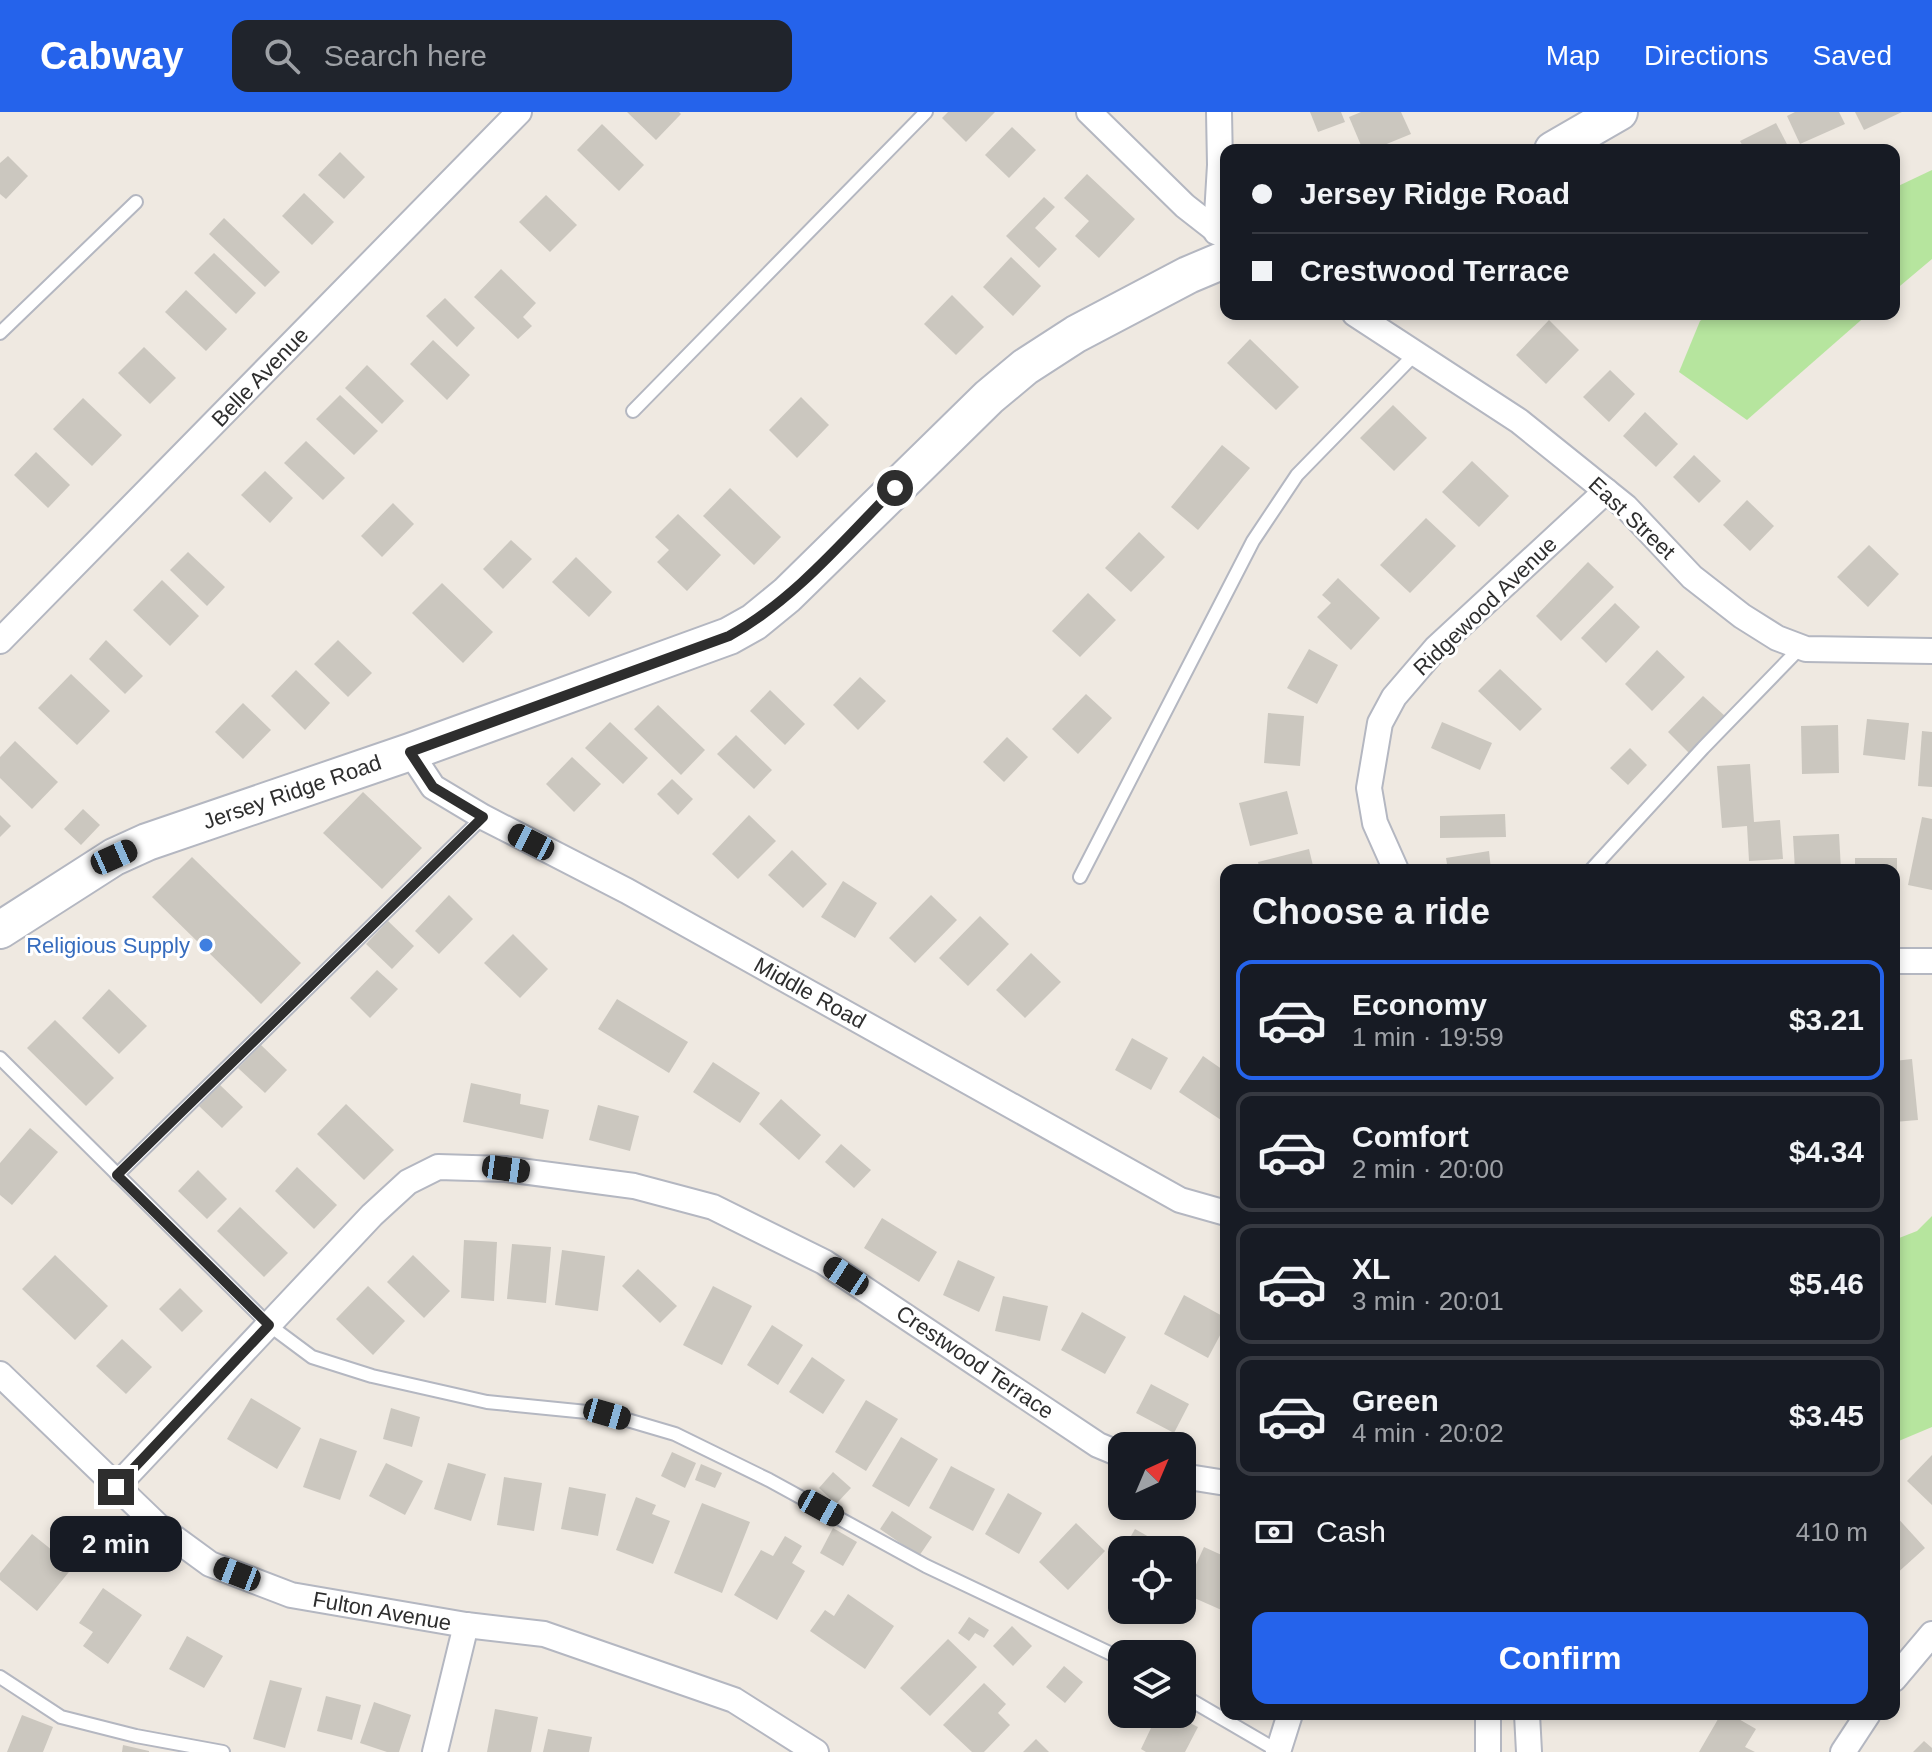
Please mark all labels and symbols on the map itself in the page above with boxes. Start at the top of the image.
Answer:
street label: Belle Avenue [207,322,313,432]
route start [877,470,913,506]
street label: East Street [1584,472,1680,564]
street label: Ridgewood Avenue [1408,531,1562,681]
street label: Jersey Ridge Road [199,750,385,834]
car [504,820,558,864]
car [87,836,141,878]
place label: Religious Supply [26,933,190,958]
marker: Religious Supply [197,936,215,954]
street label: Middle Road [750,952,870,1034]
car [481,1154,531,1184]
car [819,1253,873,1299]
street label: Crestwood Terrace [892,1300,1058,1424]
car [581,1396,633,1432]
north arrow [1108,1432,1196,1520]
route end [98,1469,134,1505]
car [794,1486,848,1530]
callout: 2 min [50,1515,182,1571]
car [210,1554,264,1594]
street label: Fulton Avenue [311,1587,453,1635]

